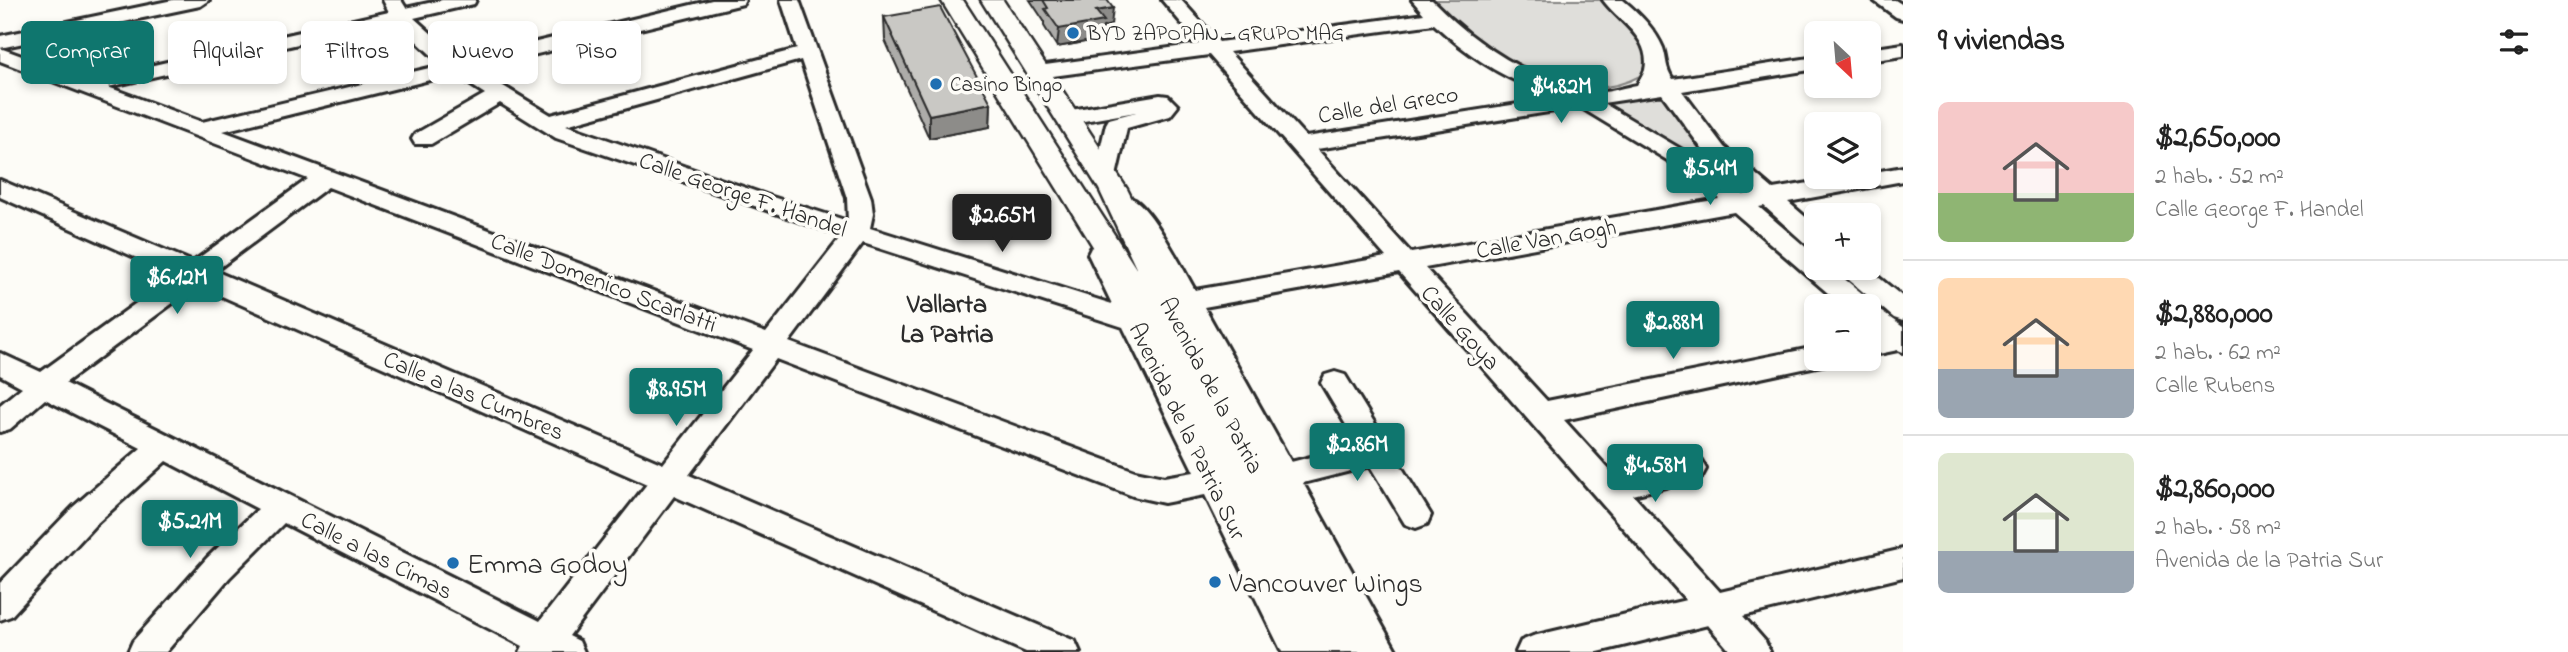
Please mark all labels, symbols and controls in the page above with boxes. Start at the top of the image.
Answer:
place label: BYD ZAPOPAN - GRUPO MAG [1086,20,1344,50]
text: 9 viviendas [1938,20,2065,64]
chip: Comprar [21,21,154,84]
chip: Alquilar [168,21,287,84]
chip: Filtros [301,21,414,84]
chip: Nuevo [428,21,538,84]
chip: Piso [552,21,641,84]
north arrow [1804,21,1881,98]
map controls [1804,21,1881,371]
icon: filters [2495,23,2533,61]
marker: BYD ZAPOPAN - GRUPO MAG [1065,25,1081,41]
pin: $4.82M [1504,66,1618,125]
place label: Casino Bingo [950,71,1063,103]
text: $4.82M [1530,71,1592,104]
marker: Casino Bingo [928,76,944,92]
street label: Calle del Greco [1316,78,1461,135]
button: layers [1804,112,1881,189]
text: $2,650,000 [2155,117,2281,161]
icon: home [1994,130,2078,214]
street label: Calle George F. Handel [634,144,851,248]
pin: $5.4M [1661,148,1759,207]
text: $5.4M [1682,153,1738,186]
text: 2 hab. · 52 m² [2155,161,2284,194]
pin: $2.65M [945,194,1059,254]
text: Calle George F. Handel [2155,194,2364,227]
text: $2.65M [968,200,1036,233]
button: + [1804,203,1881,280]
street label: Calle Van Gogh [1474,211,1619,270]
street label: Calle Domenico Scarlatti [485,225,721,344]
pin: $6.12M [120,256,234,316]
text: $6.12M [146,262,208,295]
street label: Calle Goya [1410,278,1507,380]
district label: Vallarta La Patria [900,287,994,355]
street label: Avenida de la Patria [1148,292,1271,481]
text: $2,880,000 [2155,293,2273,337]
button: − [1804,294,1881,371]
pin: $2.88M [1616,302,1730,361]
icon: home [1994,306,2078,390]
text: $2.88M [1642,307,1704,340]
street label: Avenida de la Patria Sur [1118,317,1254,547]
text: 2 hab. · 62 m² [2155,337,2281,370]
street label: Calle a las Cumbres [377,343,569,451]
pin: $8.95M [619,368,733,428]
text: Calle Rubens [2155,370,2275,403]
text: $8.95M [645,374,707,407]
pin: $2.86M [1300,424,1414,483]
text: $2.86M [1326,429,1388,462]
pin: $4.58M [1598,444,1712,504]
text: $4.58M [1623,450,1687,483]
text: $2,860,000 [2155,468,2275,512]
icon: home [1994,481,2078,565]
pin: $5.21M [133,500,247,560]
street label: Calle a las Cimas [294,504,458,611]
text: $5.21M [158,506,222,539]
text: 2 hab. · 58 m² [2155,512,2281,545]
text: Avenida de la Patria Sur [2155,545,2383,578]
place label: Emma Godoy [467,546,628,587]
marker: Emma Godoy [445,555,461,571]
place label: Vancouver Wings [1228,565,1423,606]
marker: Vancouver Wings [1207,574,1223,590]

